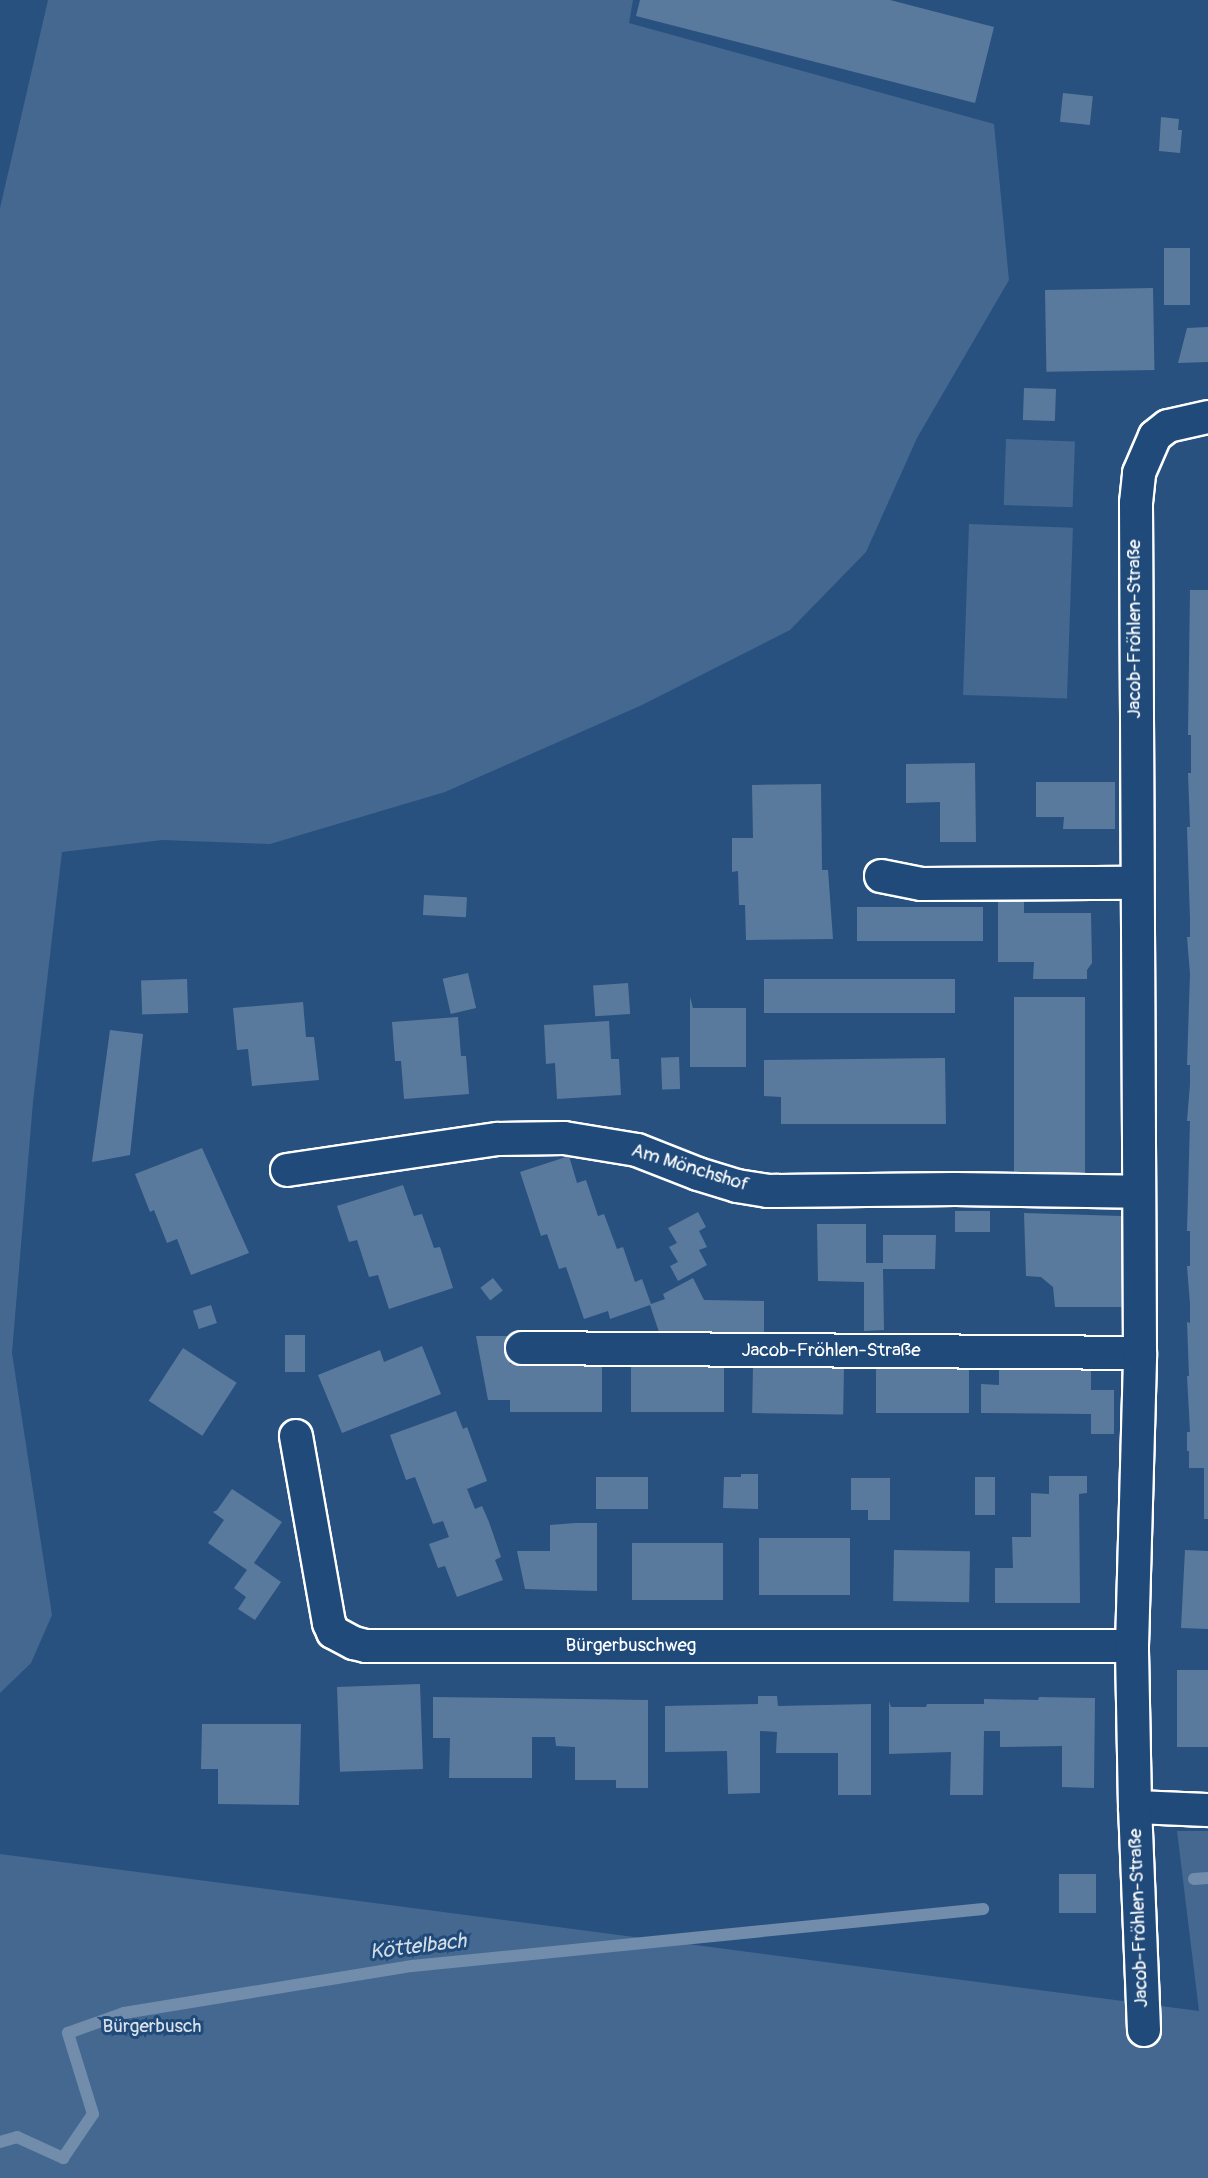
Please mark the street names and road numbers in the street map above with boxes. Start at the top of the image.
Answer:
street label: Jacob-Fröhlen-Straße [1124,539,1146,719]
street label: Am Mönchshof [628,1139,752,1197]
street label: Jacob-Fröhlen-Straße [741,1340,921,1362]
street label: Bürgerbuschweg [566,1635,696,1657]
street label: Jacob-Fröhlen-Straße [1124,1828,1154,2008]

